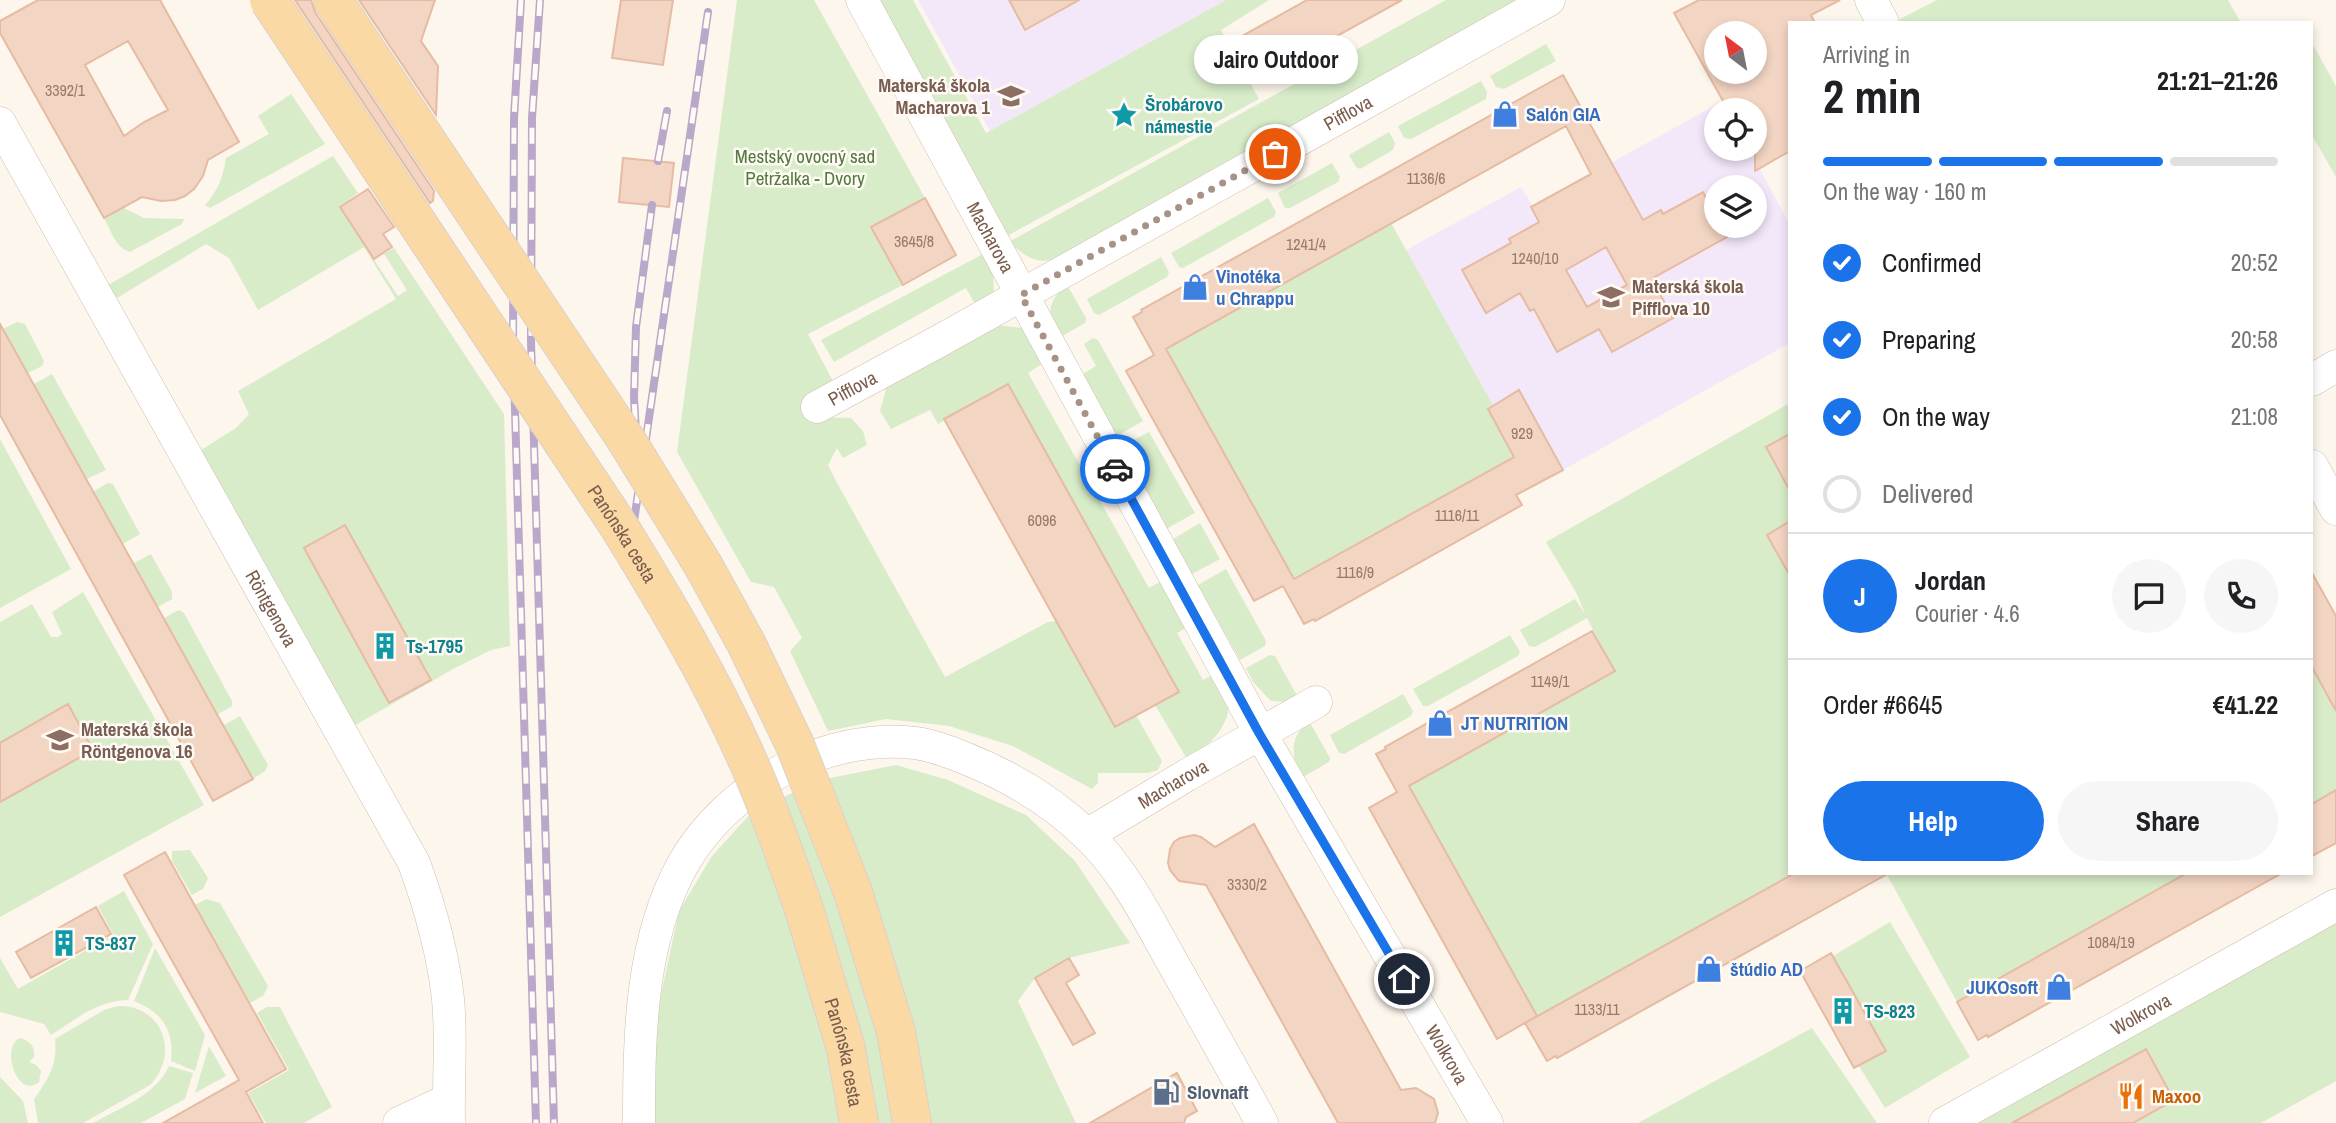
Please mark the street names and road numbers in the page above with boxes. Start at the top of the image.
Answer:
street label: Pifflova [1319,88,1377,137]
street label: Macharova [961,197,1021,278]
street label: Pifflova [823,364,881,412]
street label: Panónska cesta [582,480,663,588]
street label: Röntgenova [240,565,303,652]
street label: Macharova [1133,753,1213,815]
street label: Wolkrova [2106,987,2176,1041]
street label: Panónska cesta [818,995,869,1109]
street label: Wolkrova [1420,1020,1475,1089]

